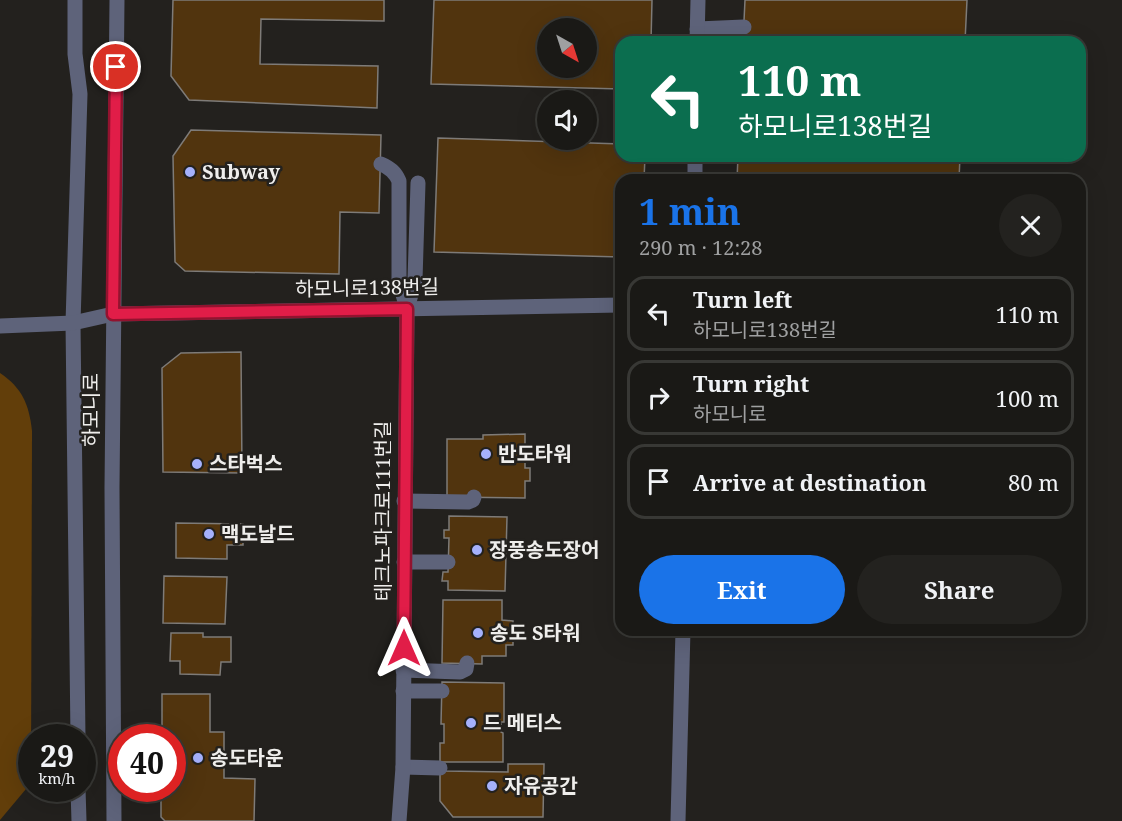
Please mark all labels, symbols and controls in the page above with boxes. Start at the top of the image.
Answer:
north arrow [537,18,597,78]
map controls [537,18,597,150]
pin [90,41,141,92]
icon: arrive [99,50,132,83]
text: 110 m [738,51,862,108]
icon: left [639,60,717,138]
button: sound [537,90,597,150]
text: 하모니로138번길 [738,107,932,144]
place label: Subway [202,158,281,185]
marker: Subway [183,165,197,179]
text: 1 min [639,187,741,236]
button: close [999,194,1062,257]
text: 290 m · 12:28 [639,234,762,261]
street label: 하모니로138번길 [295,273,439,302]
text: Turn left [693,284,792,314]
icon: left [642,297,675,330]
text: 110 m [996,299,1059,329]
text: 하모니로138번길 [693,316,837,343]
text: Turn right [693,368,809,398]
street label: 하모니로 [77,373,104,447]
icon: right [642,381,675,414]
text: 100 m [996,383,1059,413]
text: 하모니로 [693,400,767,427]
street label: 테크노파크로111번길 [369,421,396,601]
place label: 반도타워 [498,440,572,467]
marker: 반도타워 [479,447,493,461]
place label: 스타벅스 [209,450,283,477]
marker: 스타벅스 [190,457,204,471]
icon: arrive [642,465,675,498]
text: Arrive at destination [693,467,927,497]
text: 80 m [1008,467,1059,497]
place label: 맥도날드 [221,520,295,547]
marker: 맥도날드 [202,527,216,541]
place label: 장풍송도장어 [489,536,599,563]
marker: 장풍송도장어 [470,543,484,557]
button: Exit [639,555,845,624]
button: Share [857,555,1062,624]
position arrow [372,616,436,680]
place label: 송도 S타워 [490,619,580,646]
marker: 송도 S타워 [471,626,485,640]
place label: 드 메티스 [483,709,562,736]
marker: 드 메티스 [464,716,478,730]
speed limit sign: 40 [108,724,186,802]
text: 29 [40,735,74,776]
place label: 송도타운 [210,744,284,771]
marker: 송도타운 [191,751,205,765]
text: km/h [39,768,75,788]
place label: 자유공간 [504,772,578,799]
marker: 자유공간 [485,779,499,793]

